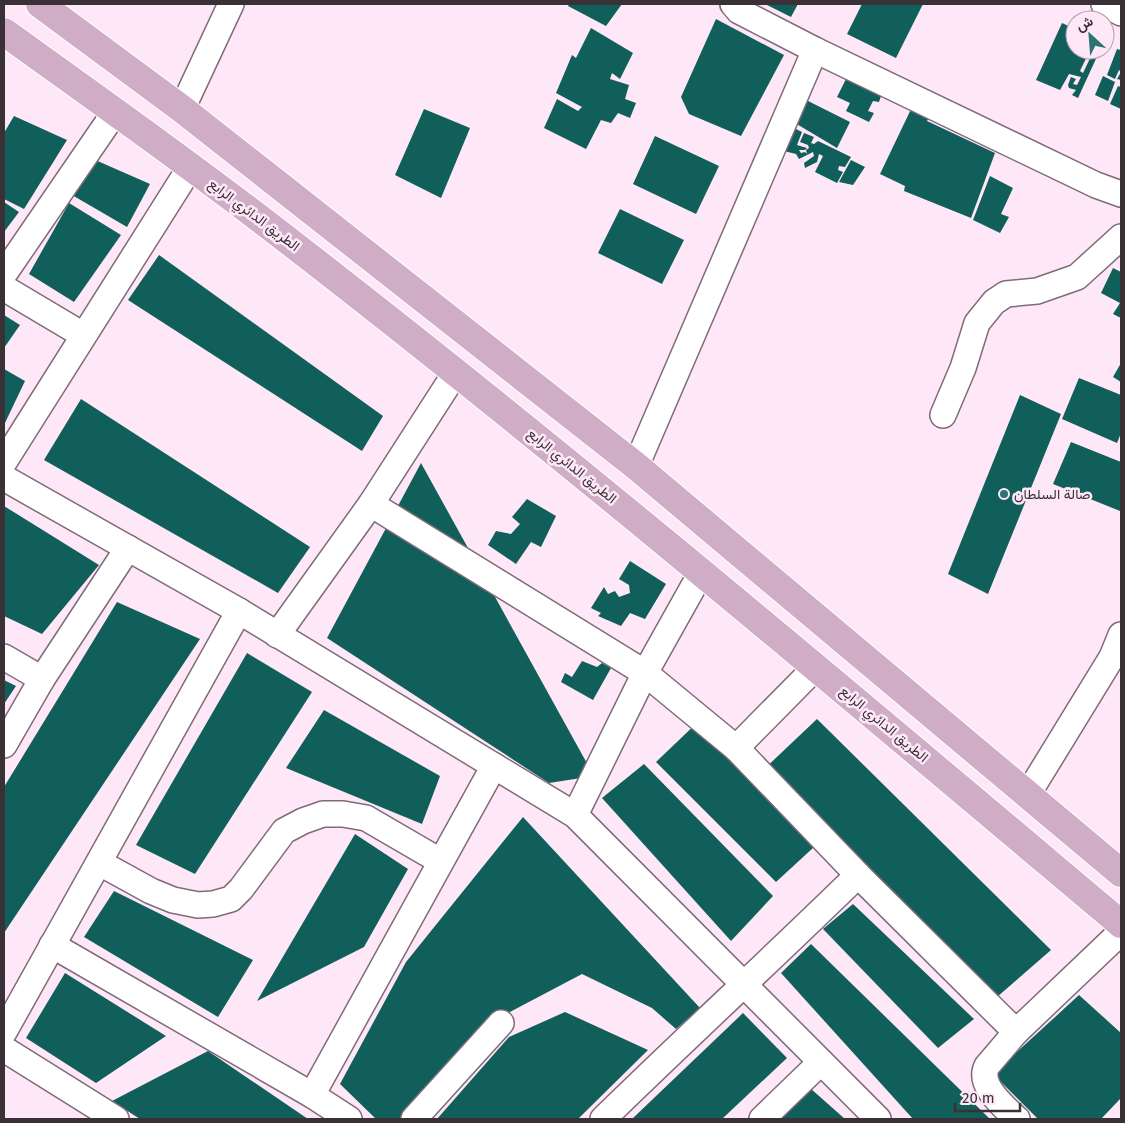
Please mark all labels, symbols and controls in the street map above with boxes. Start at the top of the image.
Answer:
north arrow [1065,10,1115,60]
text: ش [1073,12,1096,35]
street label: الطريق الدائري الرابع [203,175,303,257]
street label: الطريق الدائري الرابع [522,425,620,509]
place label: صالة السلطان [1014,486,1091,503]
marker: صالة السلطان [998,488,1010,500]
street label: الطريق الدائري الرابع [835,682,932,768]
scale bar [955,1080,1020,1112]
text: 20 m [962,1089,995,1107]

